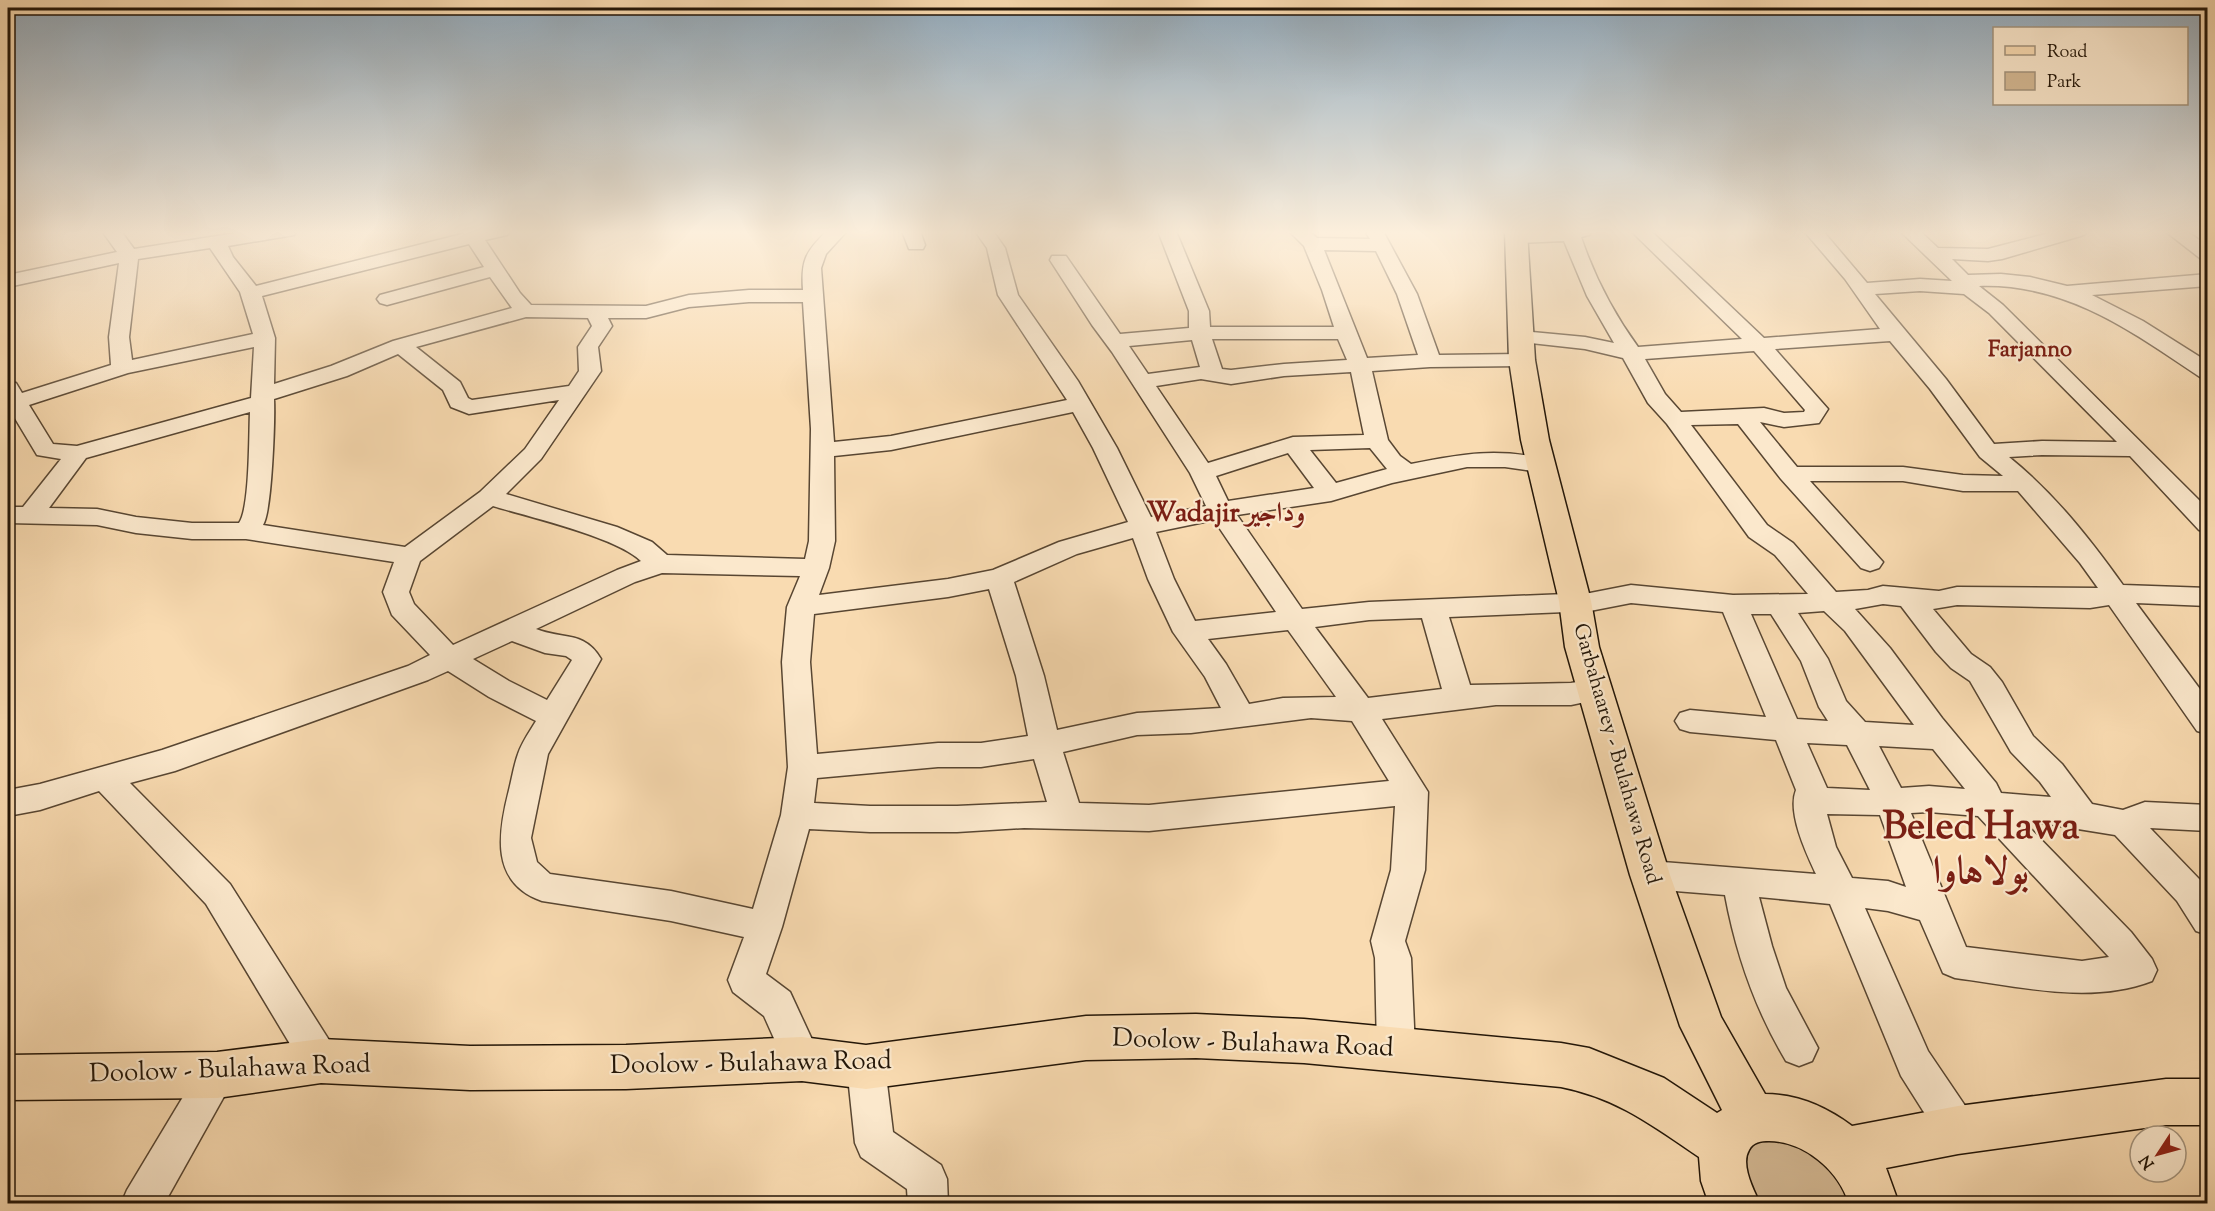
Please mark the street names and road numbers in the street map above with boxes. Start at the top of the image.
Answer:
street label: Garbahaarey - Bulahawa Road [1564,620,1668,888]
street label: Doolow - Bulahawa Road [1112,1021,1395,1067]
street label: Doolow - Bulahawa Road [610,1043,892,1085]
street label: Doolow - Bulahawa Road [89,1047,372,1093]

